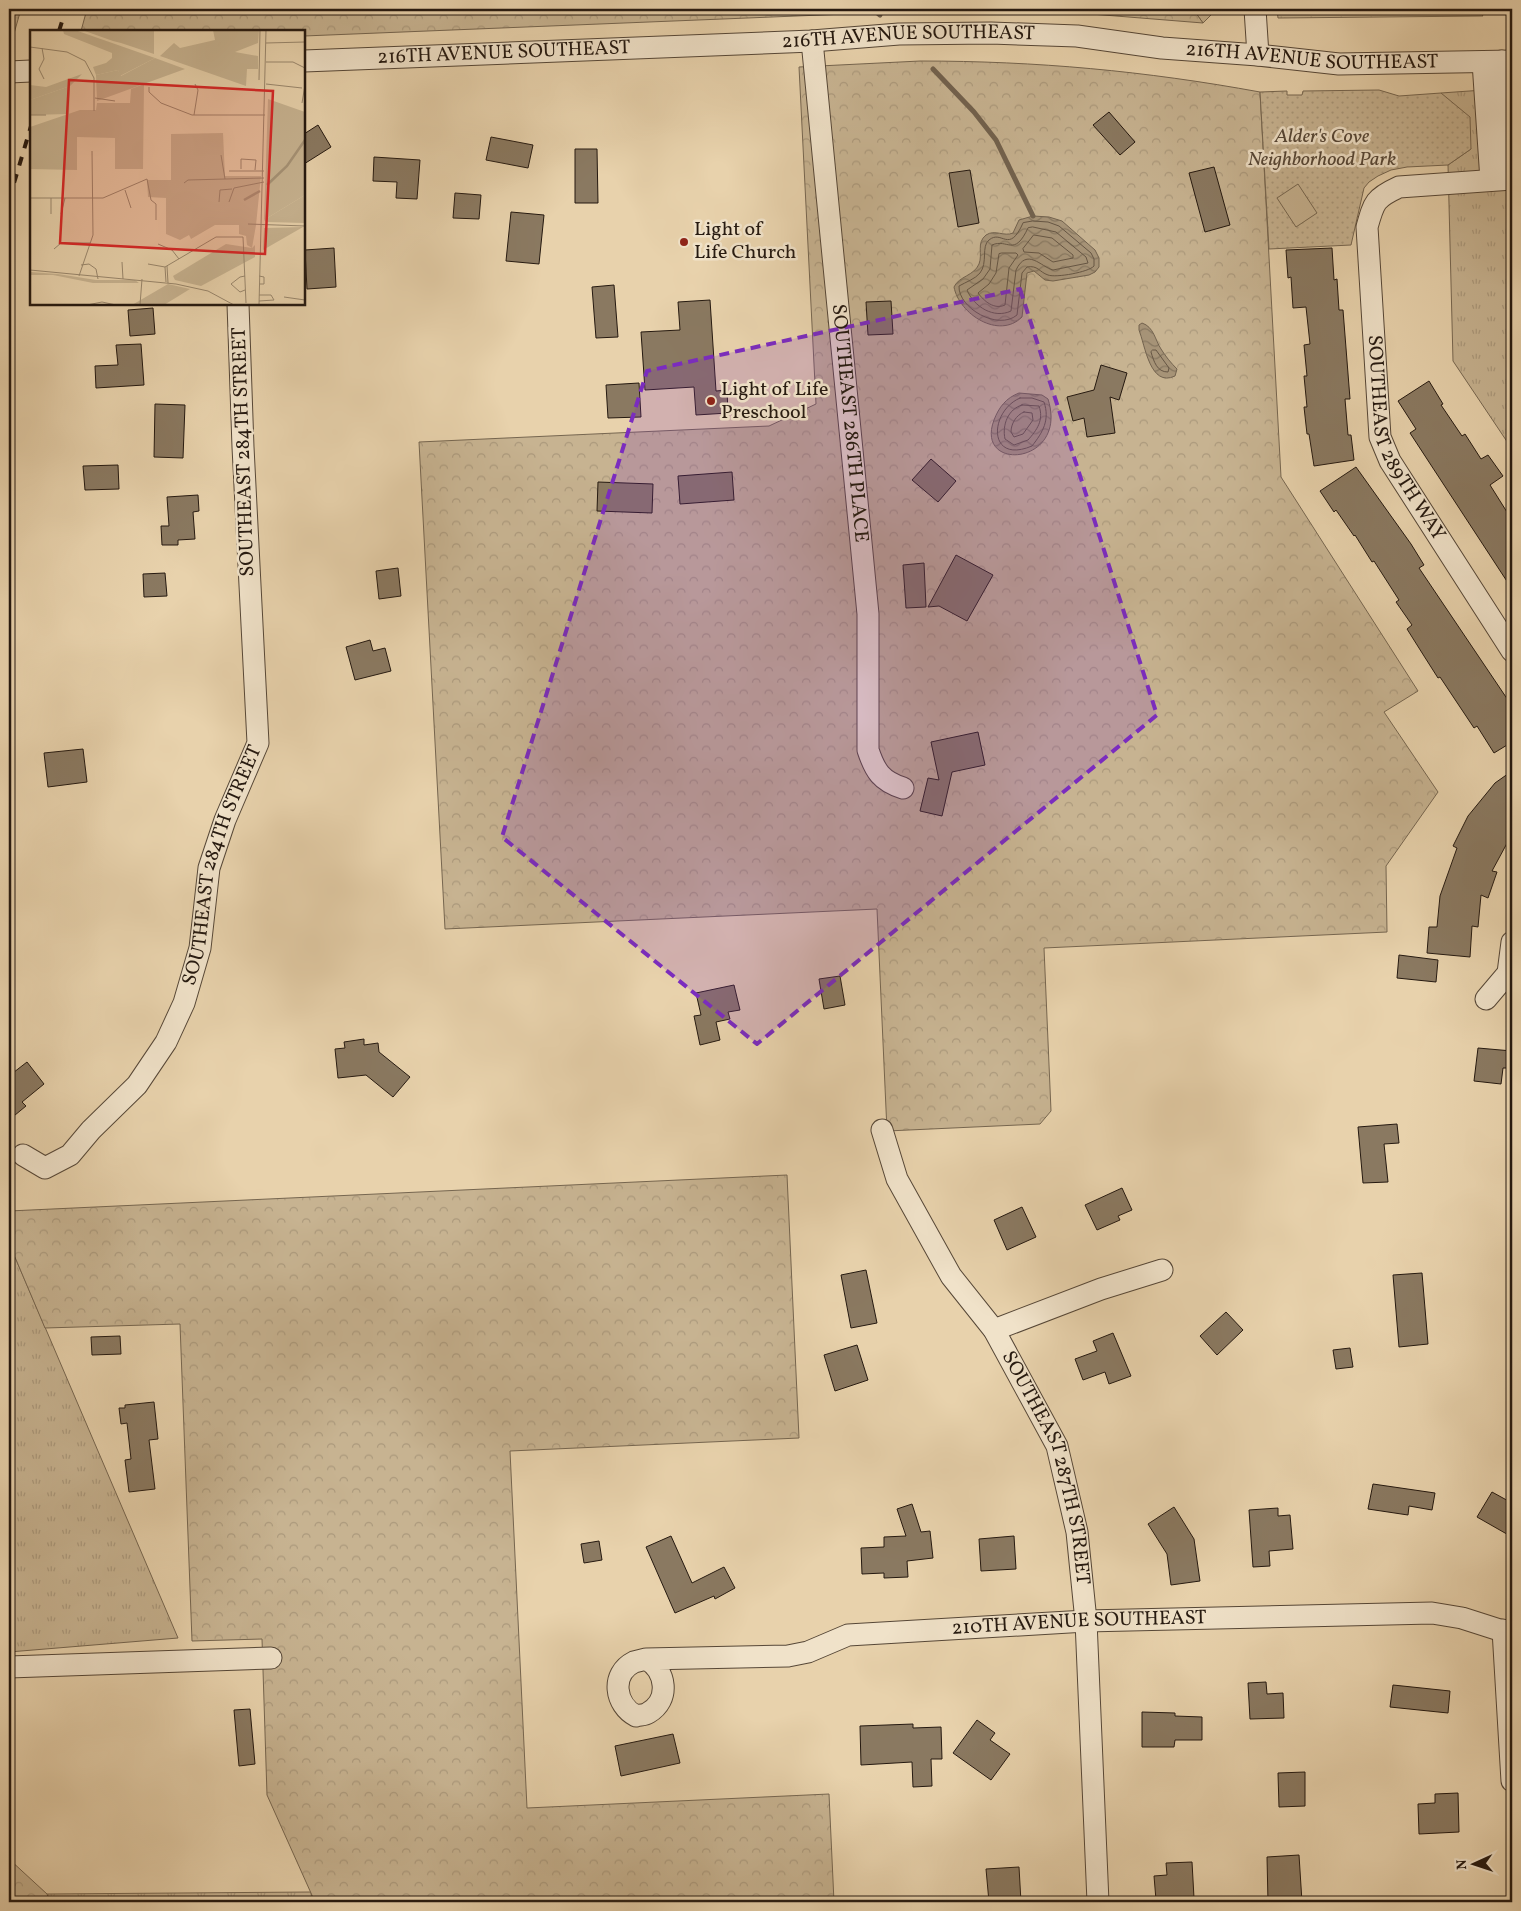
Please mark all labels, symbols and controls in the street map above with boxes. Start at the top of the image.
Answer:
street label: 216TH AVENUE SOUTHEAST [781,19,1036,56]
inset map [30,30,305,305]
street label: 216TH AVENUE SOUTHEAST [377,34,631,72]
street label: 216TH AVENUE SOUTHEAST [1185,36,1439,78]
park label: Alder's Cove Neighborhood Park [1248,123,1396,174]
place label: Light of Life Church [694,216,797,267]
marker: Light of Life Church [678,236,690,248]
street label: SOUTHEAST 286TH PLACE [824,303,875,544]
street label: SOUTHEAST 284TH STREET [226,327,262,577]
street label: SOUTHEAST 289TH WAY [1360,334,1452,547]
place label: Light of Life Preschool [721,376,828,427]
marker: Light of Life Preschool [705,395,717,407]
street label: SOUTHEAST 284TH STREET [176,741,269,989]
street label: SOUTHEAST 287TH STREET [994,1346,1096,1586]
street label: 210TH AVENUE SOUTHEAST [951,1604,1207,1643]
north arrow [1448,1838,1498,1888]
text: N [1453,1859,1472,1870]

